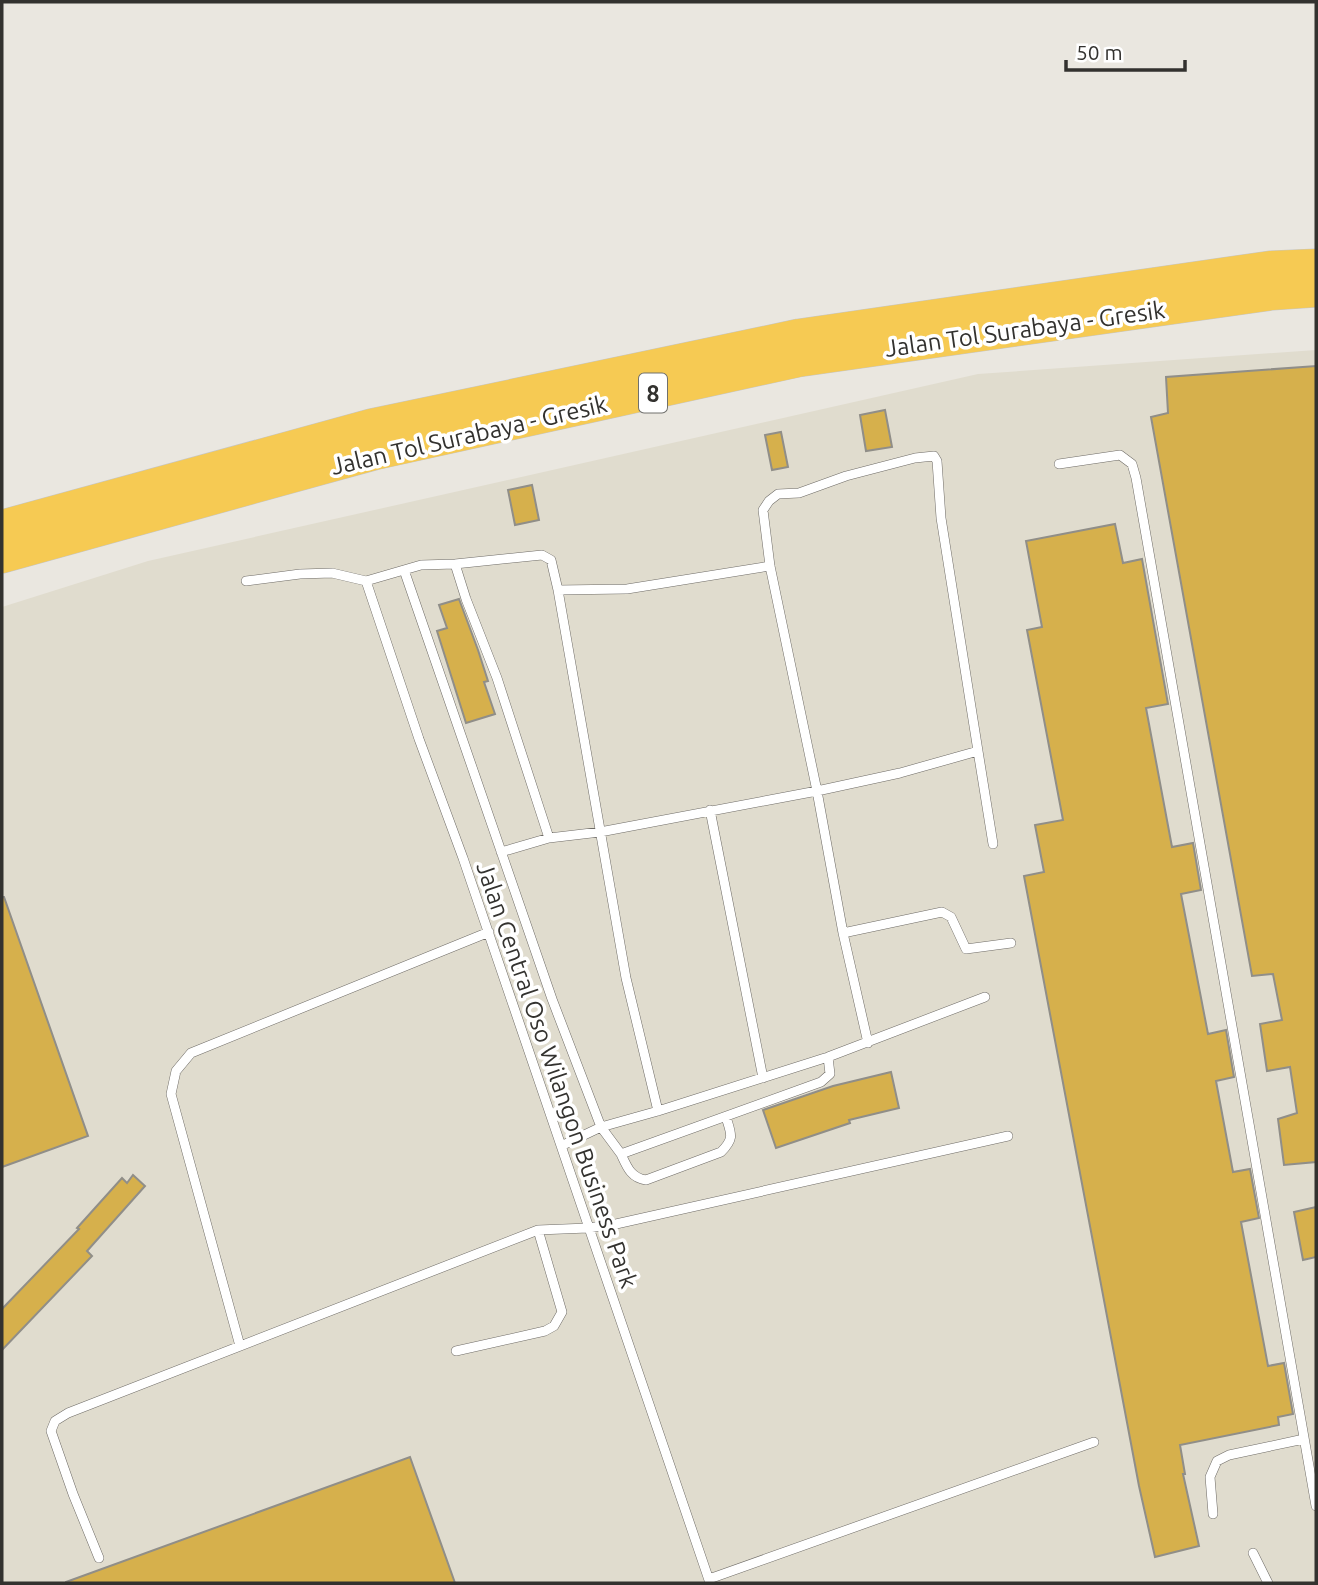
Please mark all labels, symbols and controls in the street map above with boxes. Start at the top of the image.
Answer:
scale bar [1066,28,1185,72]
text: 50 m [1076,40,1123,64]
street label: Jalan Tol Surabaya - Gresik [883,296,1167,362]
road number: 8 [639,374,667,412]
street label: Jalan Tol Surabaya - Gresik [328,390,610,480]
street label: Jalan Central Oso Wilangon Business Park [471,858,643,1292]

